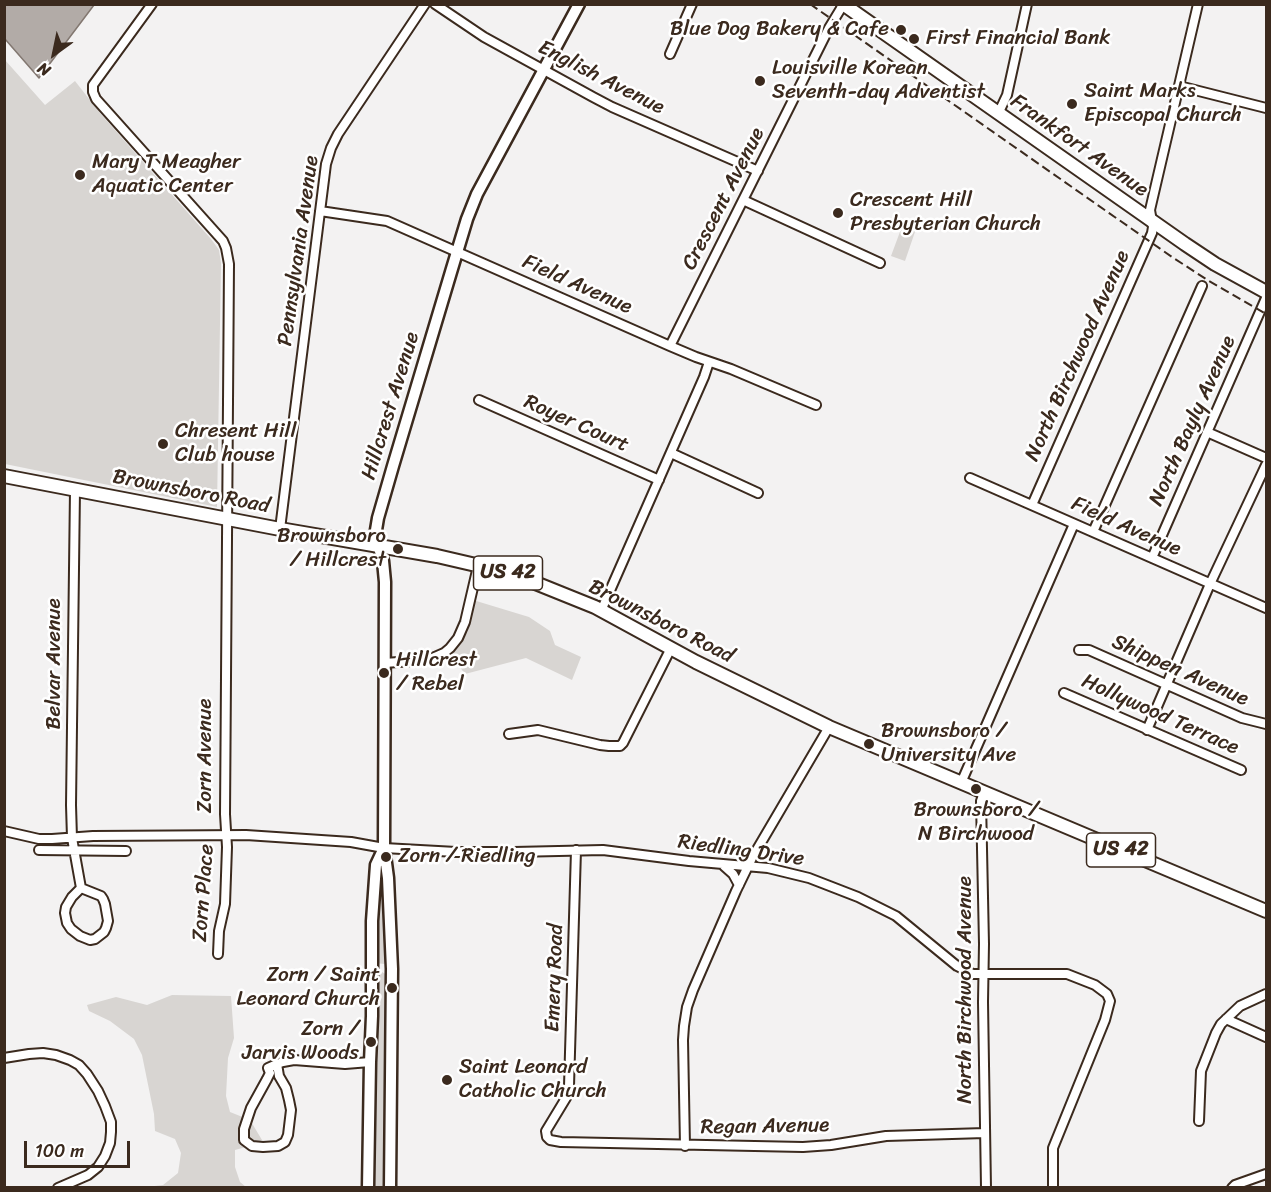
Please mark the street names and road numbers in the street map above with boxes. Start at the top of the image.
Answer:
street label: English Avenue [534,35,668,121]
street label: Frankfort Avenue [1005,89,1153,203]
street label: Crescent Avenue [677,124,771,274]
street label: Pennsylvania Avenue [273,154,325,348]
street label: North Birchwood Avenue [1020,247,1136,465]
street label: Field Avenue [518,250,636,320]
street label: Hillcrest Avenue [357,329,425,483]
street label: North Bayly Avenue [1144,332,1242,510]
street label: Royer Court [520,390,632,458]
street label: Brownsboro Road [110,464,272,520]
street label: Field Avenue [1067,492,1185,562]
road number: US 42 [474,556,542,590]
street label: Brownsboro Road [584,575,738,669]
street label: Belvar Avenue [42,598,68,730]
street label: Shippen Avenue [1108,630,1252,712]
street label: Hollywood Terrace [1078,669,1242,761]
street label: Zorn Avenue [193,699,219,813]
street label: Riedling Drive [676,830,806,872]
road number: US 42 [1086,833,1156,867]
street label: Zorn Place [188,843,220,943]
street label: North Birchwood Avenue [953,876,979,1104]
street label: Emery Road [541,923,569,1033]
street label: Regan Avenue [701,1113,829,1141]

